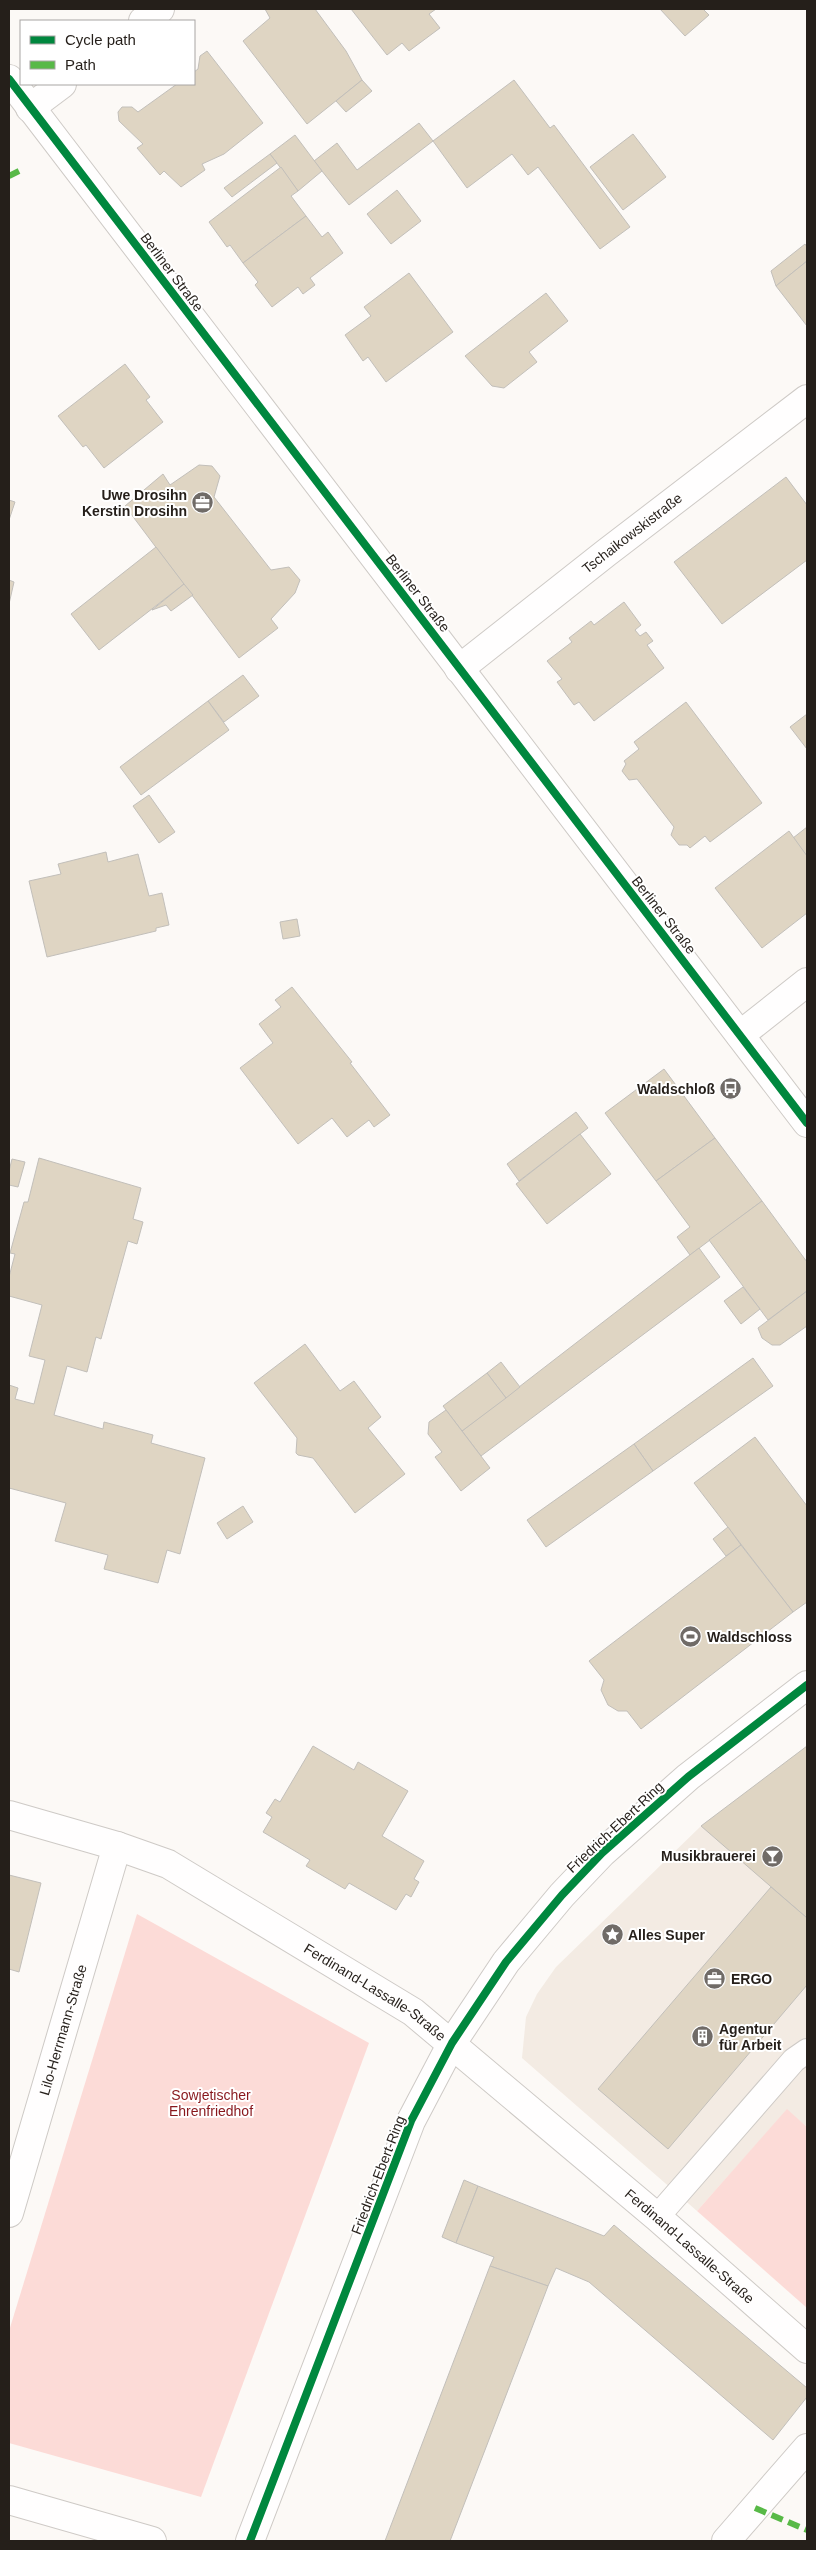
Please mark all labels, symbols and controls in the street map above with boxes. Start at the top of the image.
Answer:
legend [20,20,195,85]
text: Cycle path [65,31,136,48]
text: Path [65,56,96,73]
street label: Berliner Straße [137,230,207,315]
place label: Uwe Drosihn Kerstin Drosihn [82,487,187,519]
street label: Tschaikowskistraße [579,490,685,577]
office icon: Uwe Drosihn Kerstin Drosihn [191,491,215,515]
street label: Berliner Straße [383,551,453,635]
street label: Berliner Straße [629,873,699,957]
bus stop icon: Waldschloß [719,1077,743,1101]
place label: Waldschloß [637,1081,715,1097]
sports icon: Waldschloss [679,1625,703,1649]
place label: Waldschloss [707,1629,792,1645]
street label: Friedrich-Ebert-Ring [563,1778,667,1876]
bar icon: Musikbrauerei [760,1844,784,1868]
place label: Musikbrauerei [661,1848,756,1864]
place icon: Alles Super [600,1923,624,1947]
place label: Alles Super [628,1927,706,1943]
street label: Ferdinand-Lassalle-Straße [301,1940,449,2044]
street label: Lilo-Herrmann-Straße [36,1962,90,2097]
office icon: ERGO [703,1967,727,1991]
place label: ERGO [731,1971,772,1987]
place label: Agentur für Arbeit [719,2021,782,2053]
building icon: Agentur für Arbeit [691,2025,715,2049]
park label: Sowjetischer Ehrenfriedhof [169,2087,253,2119]
street label: Friedrich-Ebert-Ring [348,2113,408,2237]
street label: Ferdinand-Lassalle-Straße [622,2186,757,2307]

